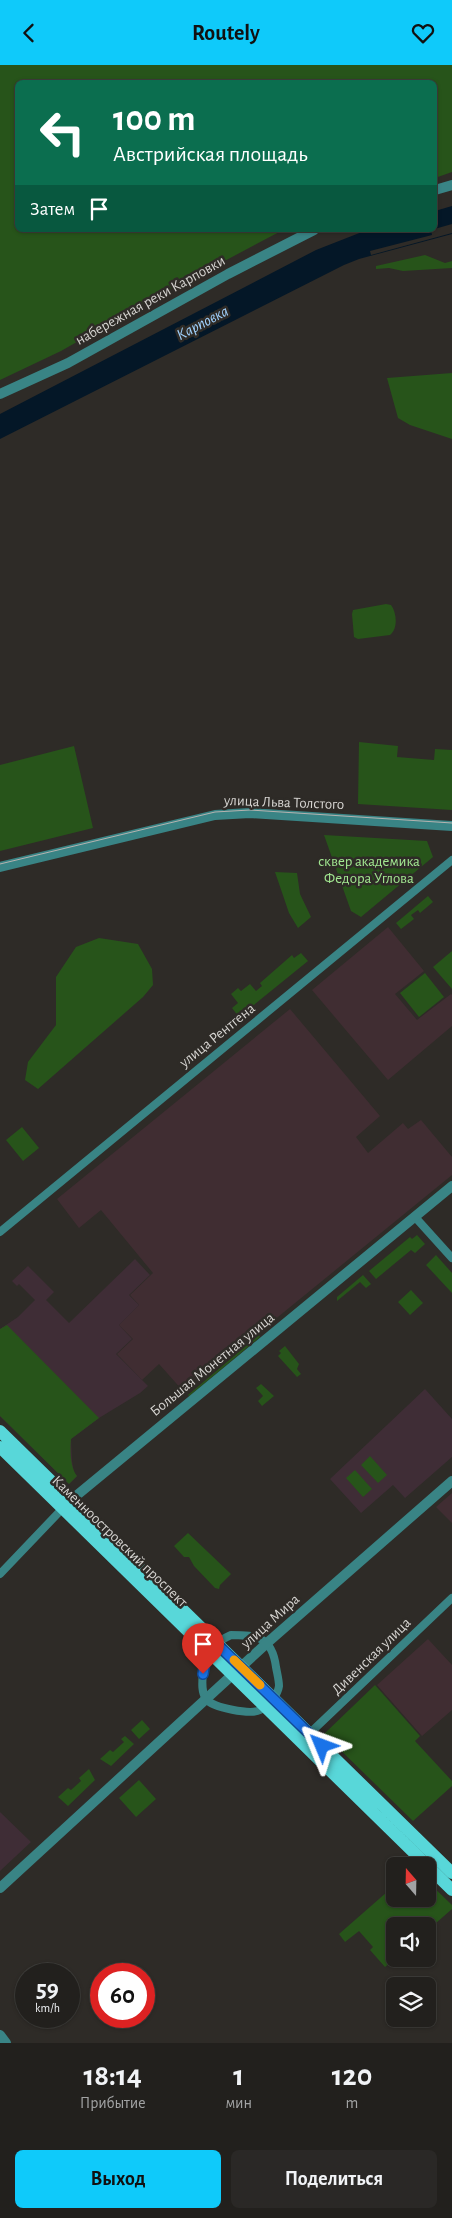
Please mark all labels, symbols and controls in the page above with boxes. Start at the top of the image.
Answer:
icon: back [15,19,43,47]
icon: heart [409,19,437,47]
text: Routely [192,22,260,44]
icon: left [30,100,95,165]
text: 100 m [113,102,196,137]
text: Австрийская площадь [113,143,308,165]
icon: arrive [85,195,113,223]
text: Затем [30,200,75,219]
street label: набережная реки Карповки [73,253,228,348]
water label: Карповка [174,303,232,344]
street label: улица Льва Толстого [223,793,344,812]
park label: сквер академика Федора Углова [318,854,420,886]
street label: улица Рентгена [176,1000,258,1071]
street label: Большая Монетная улица [147,1310,277,1419]
street label: Каменноостровский проспект [49,1473,191,1610]
street label: улица Мира [238,1591,302,1652]
street label: Дивенская улица [329,1615,414,1698]
pin [182,1623,224,1674]
icon: arrive [189,1630,217,1658]
position arrow [295,1719,347,1771]
north arrow [386,1857,436,1907]
map controls [386,1857,436,2027]
button: sound [386,1917,436,1967]
speed limit sign: 60 [90,1963,155,2028]
text: 59 [36,1977,59,2002]
button: layers [386,1977,436,2027]
text: km/h [35,2002,60,2014]
text: 18:14 [84,2061,142,2091]
text: 1 [233,2061,244,2091]
text: 120 [332,2061,372,2091]
text: Прибытие [80,2095,146,2111]
text: мин [225,2095,252,2111]
text: m [346,2095,358,2111]
button: Выход [15,2150,221,2208]
button: Поделиться [231,2150,437,2208]

